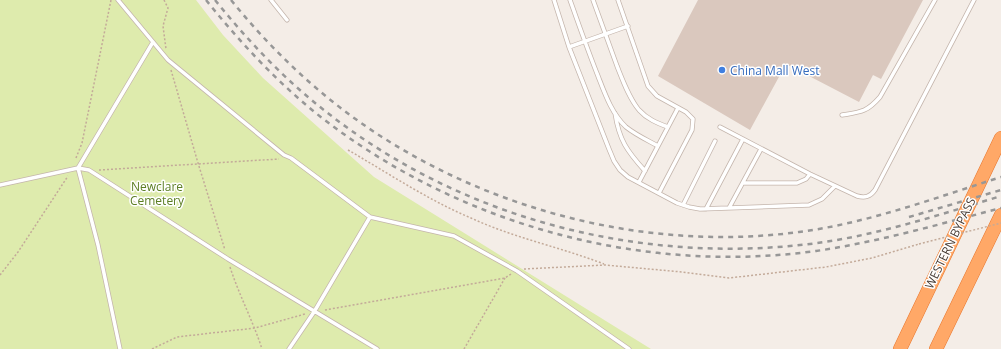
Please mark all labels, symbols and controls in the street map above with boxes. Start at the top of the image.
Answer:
place label: China Mall West [730,62,820,79]
marker: China Mall West [717,65,727,75]
park label: Newclare Cemetery [130,178,185,209]
street label: WESTERN BYPASS [921,195,979,291]

